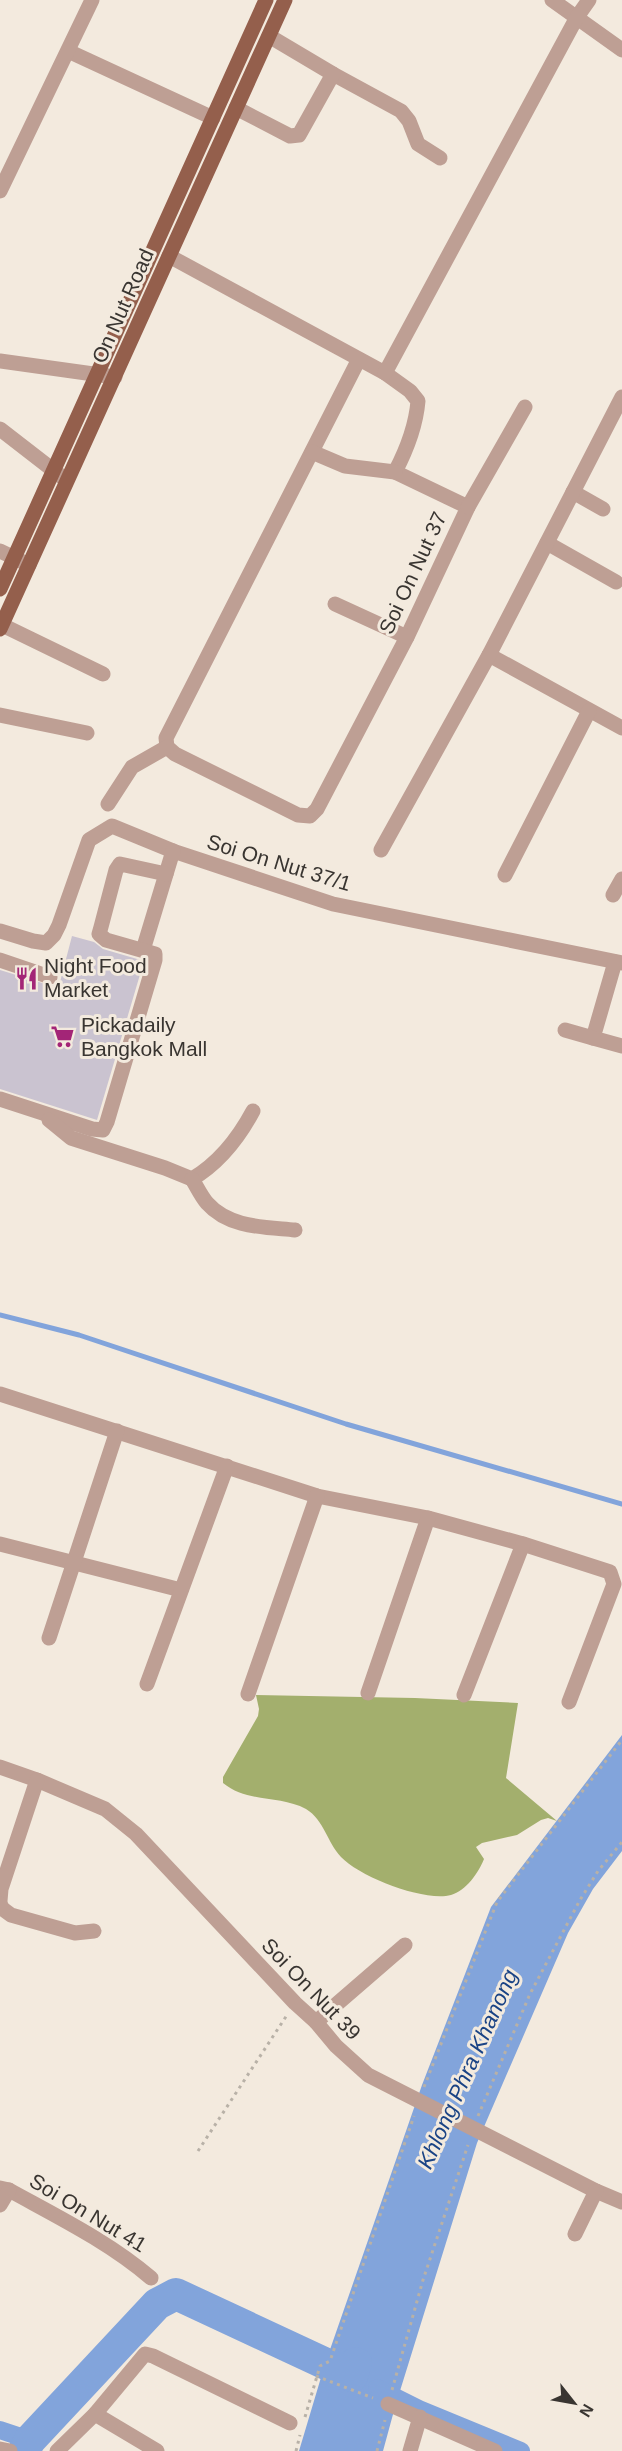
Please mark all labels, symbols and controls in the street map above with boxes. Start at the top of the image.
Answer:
street label: On Nut Road [87,245,158,366]
street label: Soi On Nut 37 [374,508,451,637]
street label: Soi On Nut 37/1 [204,830,354,895]
place label: Night Food Market [44,954,147,1001]
restaurant icon: Night Food Market [13,965,39,991]
place label: Pickadaily Bangkok Mall [81,1013,207,1060]
supermarket icon: Pickadaily Bangkok Mall [50,1024,76,1050]
street label: Soi On Nut 39 [257,1933,365,2044]
water label: Khlong Phra Khanong [412,1965,523,2173]
street label: Soi On Nut 41 [26,2169,151,2256]
north arrow [544,2373,604,2433]
text: N [576,2401,597,2420]

